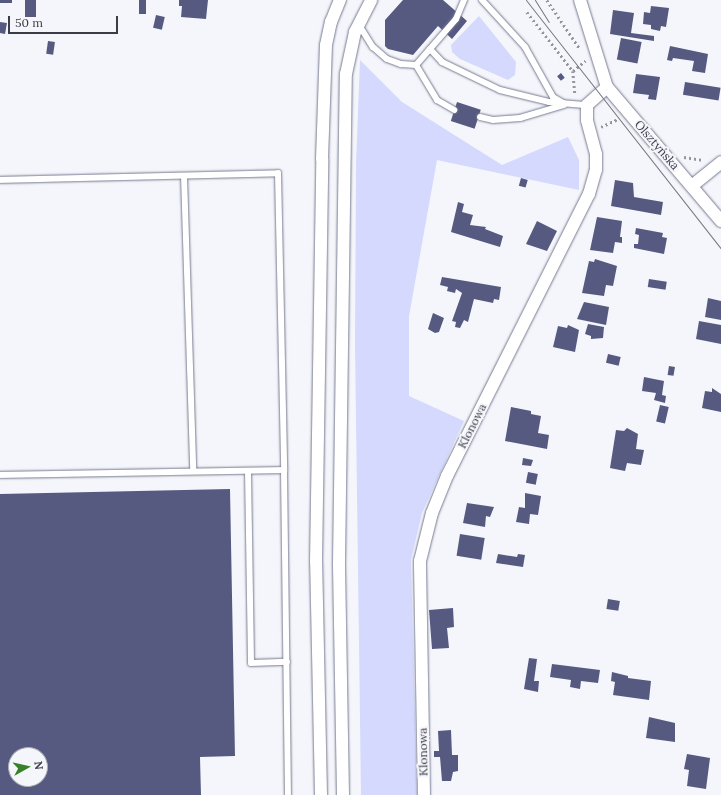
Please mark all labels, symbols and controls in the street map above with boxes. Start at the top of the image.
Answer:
scale bar [10,8,120,34]
text: 50 m [15,15,43,30]
street label: Olsztyńska [632,117,682,173]
street label: Klonowa [455,401,489,451]
street label: Klonowa [415,728,431,776]
north arrow [8,747,48,787]
text: N [31,760,46,771]

